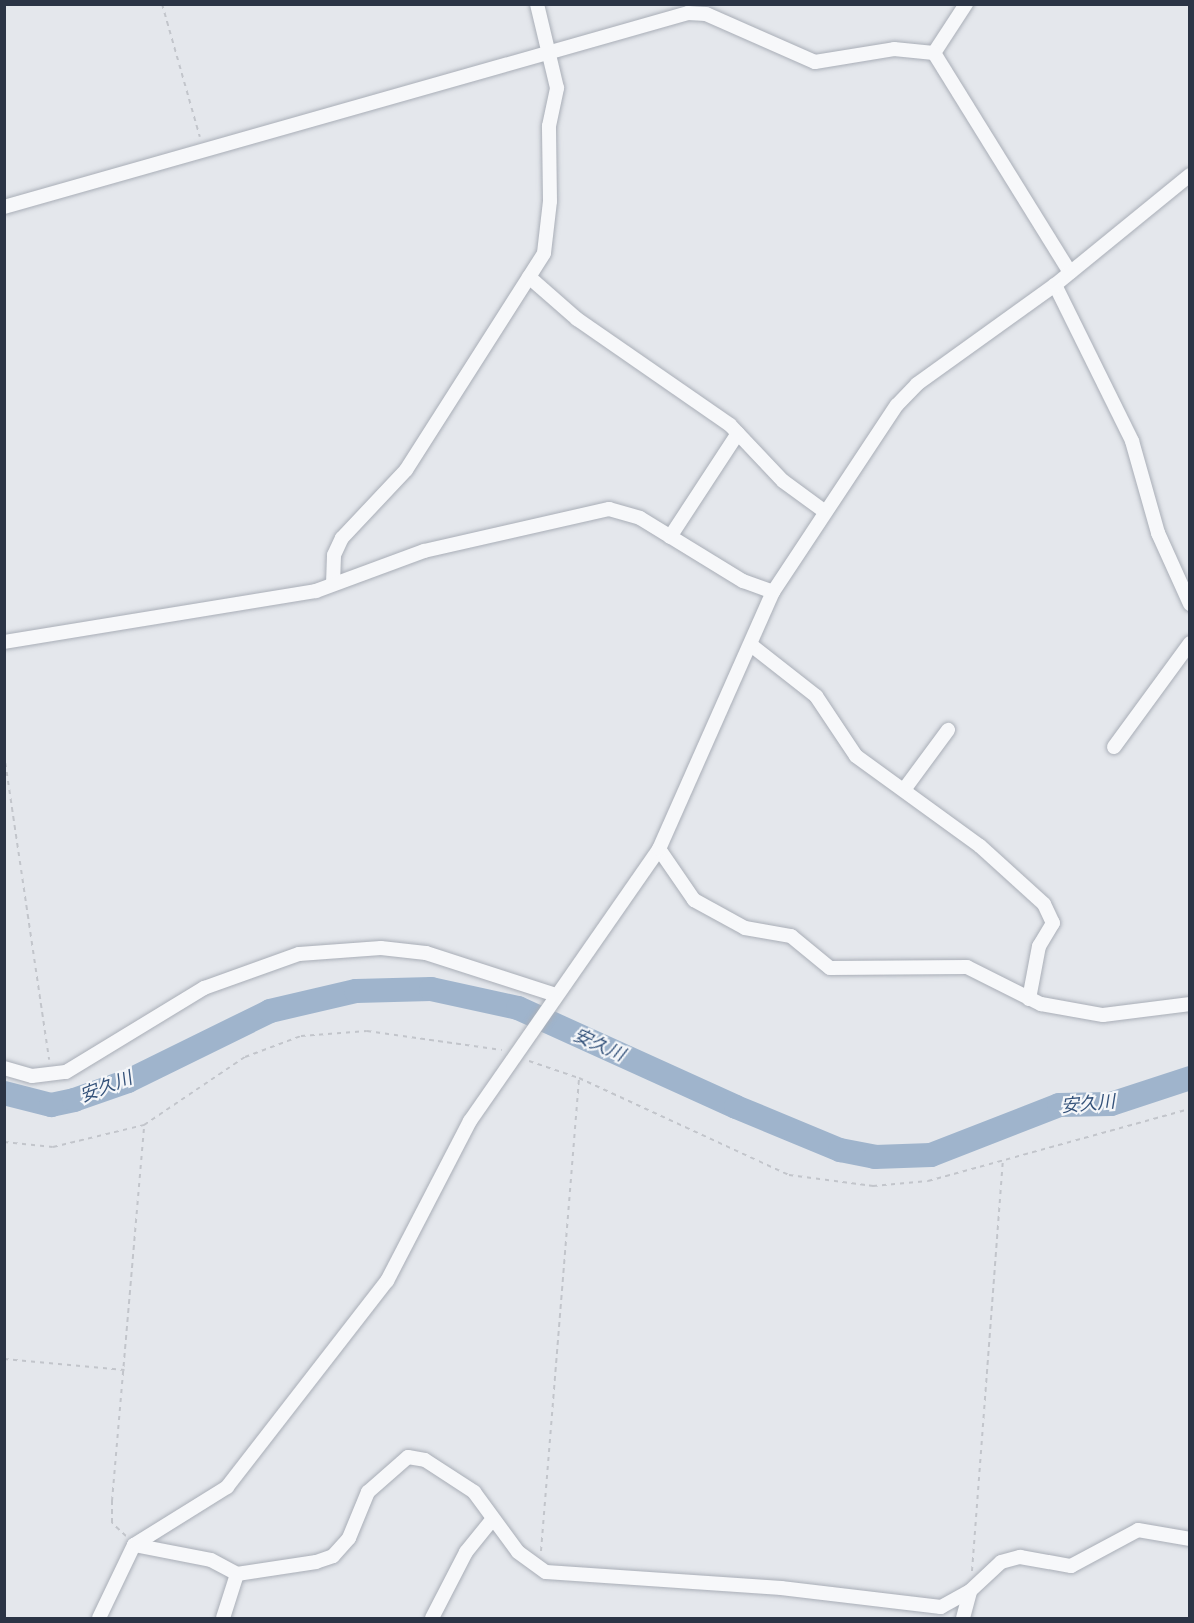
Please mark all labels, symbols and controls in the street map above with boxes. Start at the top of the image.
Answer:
water label: 安久川 [570,1024,628,1066]
water label: 安久川 [77,1067,135,1107]
water label: 安久川 [1060,1091,1116,1117]

